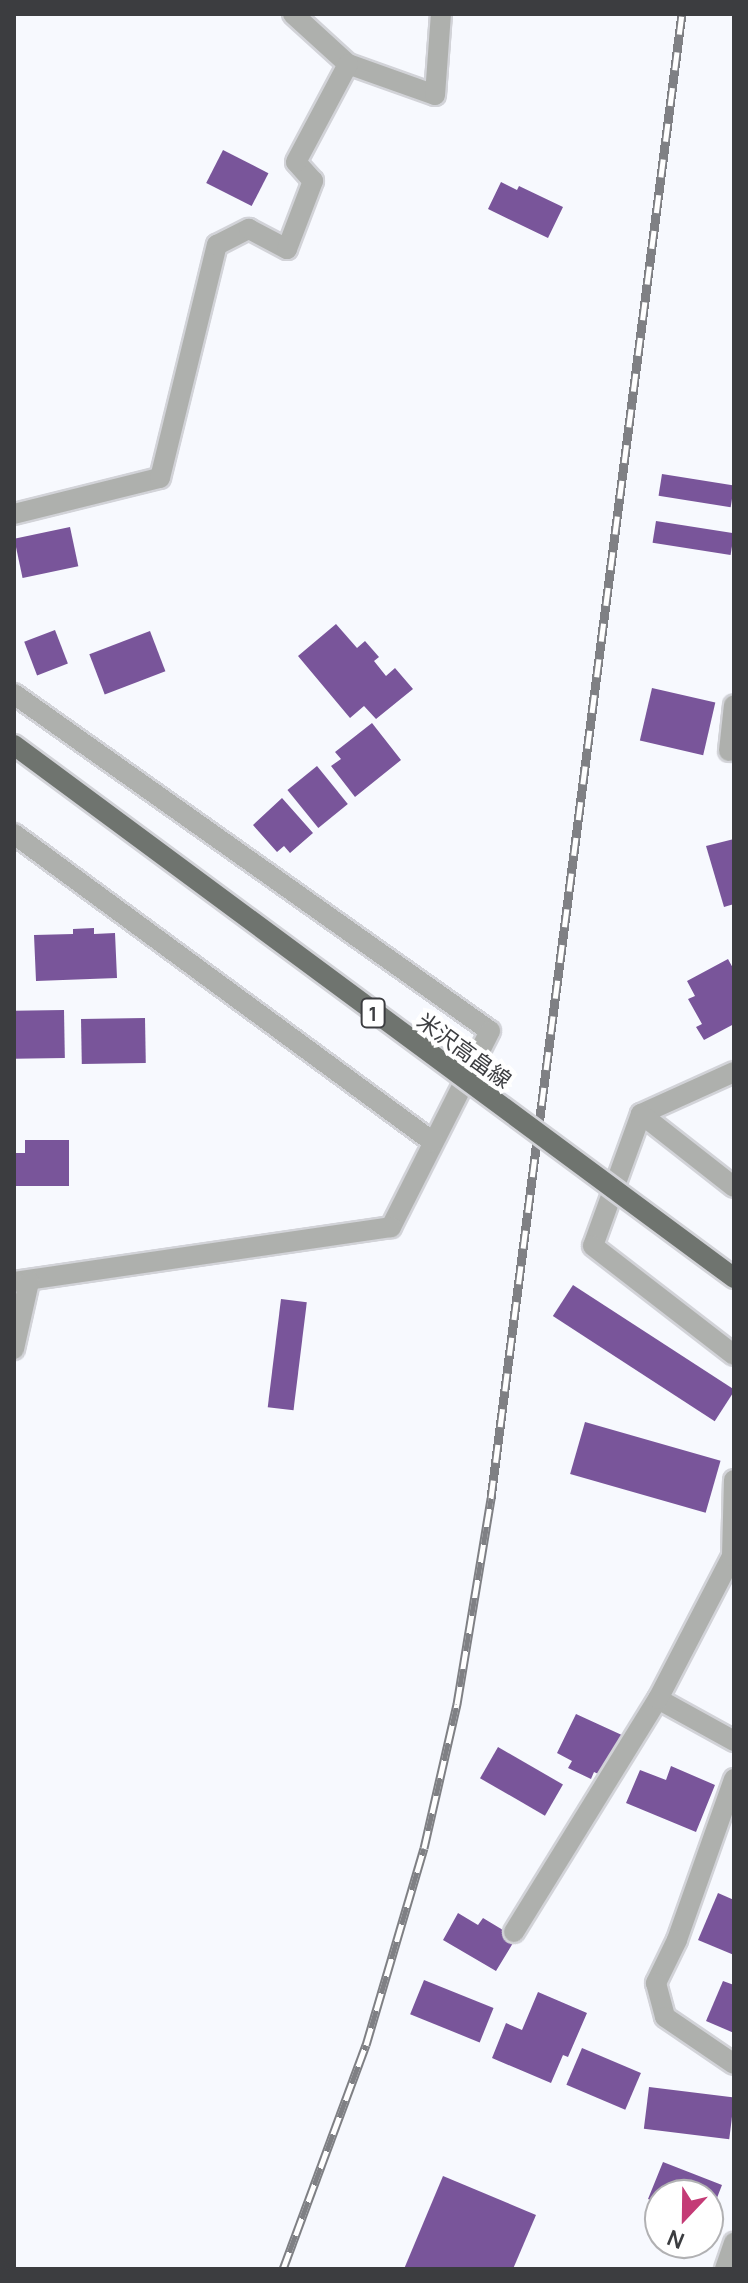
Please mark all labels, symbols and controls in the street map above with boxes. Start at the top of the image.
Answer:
road number: 1 [359,997,387,1029]
street label: 米沢高畠線 [412,1008,516,1094]
north arrow [644,2179,724,2259]
text: N [663,2223,689,2256]

